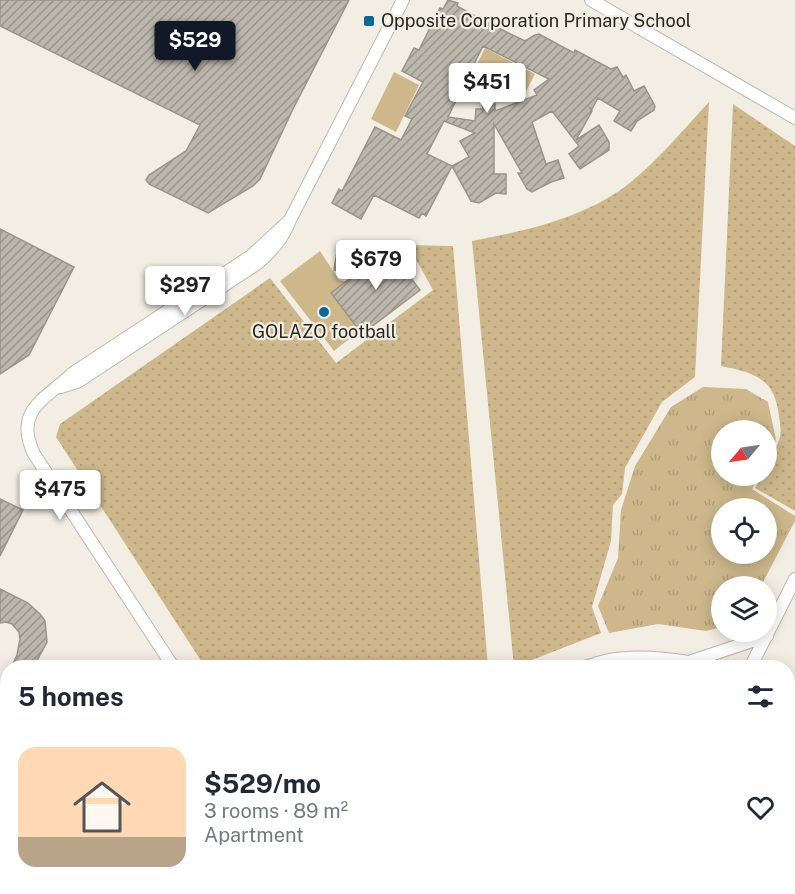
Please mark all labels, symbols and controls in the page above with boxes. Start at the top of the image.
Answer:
place label: Opposite Corporation Primary School [381,10,691,31]
marker: Opposite Corporation Primary School [362,14,376,28]
pin: $529 [159,21,231,72]
text: $529 [169,28,222,52]
pin: $451 [451,63,523,114]
text: $451 [463,70,511,94]
pin: $679 [340,240,412,291]
text: $679 [350,247,402,271]
pin: $297 [149,266,221,317]
text: $297 [159,273,211,297]
marker: GOLAZO football [317,305,331,319]
place label: GOLAZO football [252,321,396,342]
north arrow [711,420,777,486]
map controls [711,420,777,642]
pin: $475 [24,470,96,521]
text: $475 [34,477,86,501]
button: locate [711,498,777,564]
button: layers [711,576,777,642]
icon: filters [744,680,777,713]
text: 5 homes [18,681,124,712]
text: $529/mo [204,768,321,799]
icon: home [66,771,138,843]
icon: heart [744,791,777,824]
text: 3 rooms · 89 m² [204,799,348,823]
text: Apartment [204,823,304,847]

